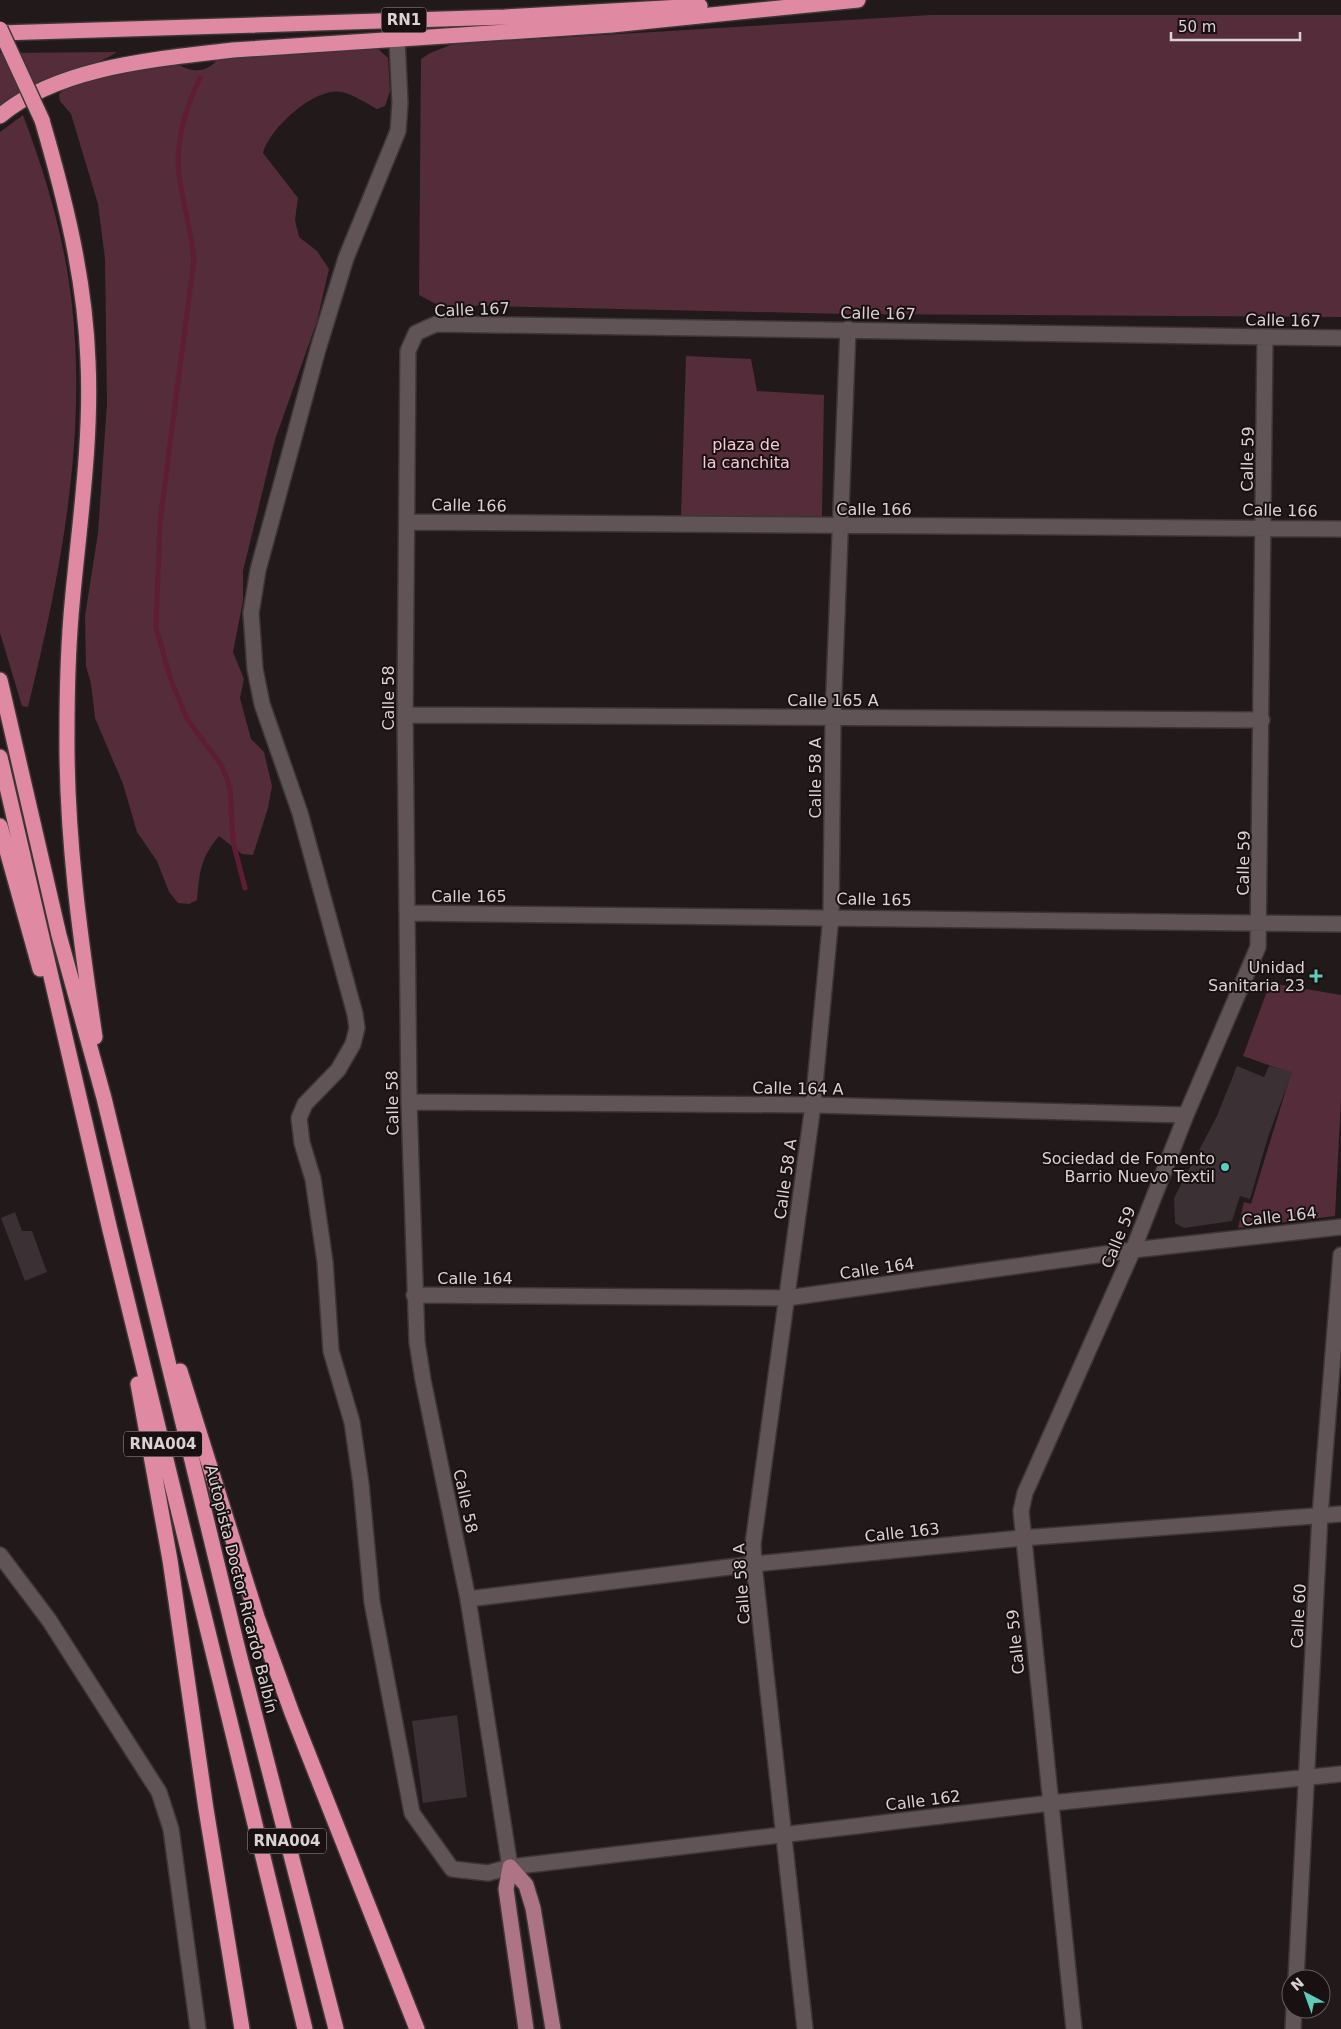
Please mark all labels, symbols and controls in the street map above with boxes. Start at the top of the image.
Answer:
road number: RN1 [382,8,426,32]
scale bar [1171,10,1300,42]
text: 50 m [1178,18,1216,36]
street label: Calle 167 [434,299,510,320]
street label: Calle 167 [840,303,916,324]
street label: Calle 167 [1245,310,1321,331]
street label: Calle 59 [1237,426,1258,492]
park label: plaza de la canchita [702,435,790,472]
street label: Calle 166 [431,495,507,516]
street label: Calle 166 [836,500,912,519]
street label: Calle 166 [1242,500,1318,521]
street label: Calle 58 [379,665,398,731]
street label: Calle 165 A [787,691,879,710]
street label: Calle 58 A [806,737,825,819]
street label: Calle 59 [1233,830,1254,896]
street label: Calle 165 [431,887,507,906]
street label: Calle 165 [836,889,912,910]
place label: Unidad Sanitaria 23 [1208,958,1305,995]
marker: Unidad Sanitaria 23 [1309,969,1323,983]
street label: Calle 58 [382,1070,403,1136]
street label: Calle 164 A [752,1078,844,1099]
street label: Calle 58 A [770,1137,801,1221]
place label: Sociedad de Fomento Barrio Nuevo Textil [1042,1149,1215,1186]
marker: Sociedad de Fomento Barrio Nuevo Textil [1219,1161,1231,1173]
street label: Calle 59 [1097,1203,1139,1271]
street label: Calle 164 [1241,1203,1318,1230]
street label: Calle 164 [838,1254,916,1283]
street label: Calle 164 [437,1269,513,1288]
road number: RNA004 [124,1432,202,1456]
street label: Autopista Doctor Ricardo Balbín [201,1463,282,1715]
street label: Calle 58 [449,1467,482,1535]
street label: Calle 163 [864,1519,941,1546]
street label: Calle 58 A [729,1543,754,1625]
street label: Calle 60 [1287,1583,1310,1649]
street label: Calle 59 [1003,1609,1028,1675]
street label: Calle 162 [885,1786,962,1815]
road number: RNA004 [248,1828,326,1854]
north arrow [1281,1969,1331,2019]
text: N [1288,1974,1307,1994]

